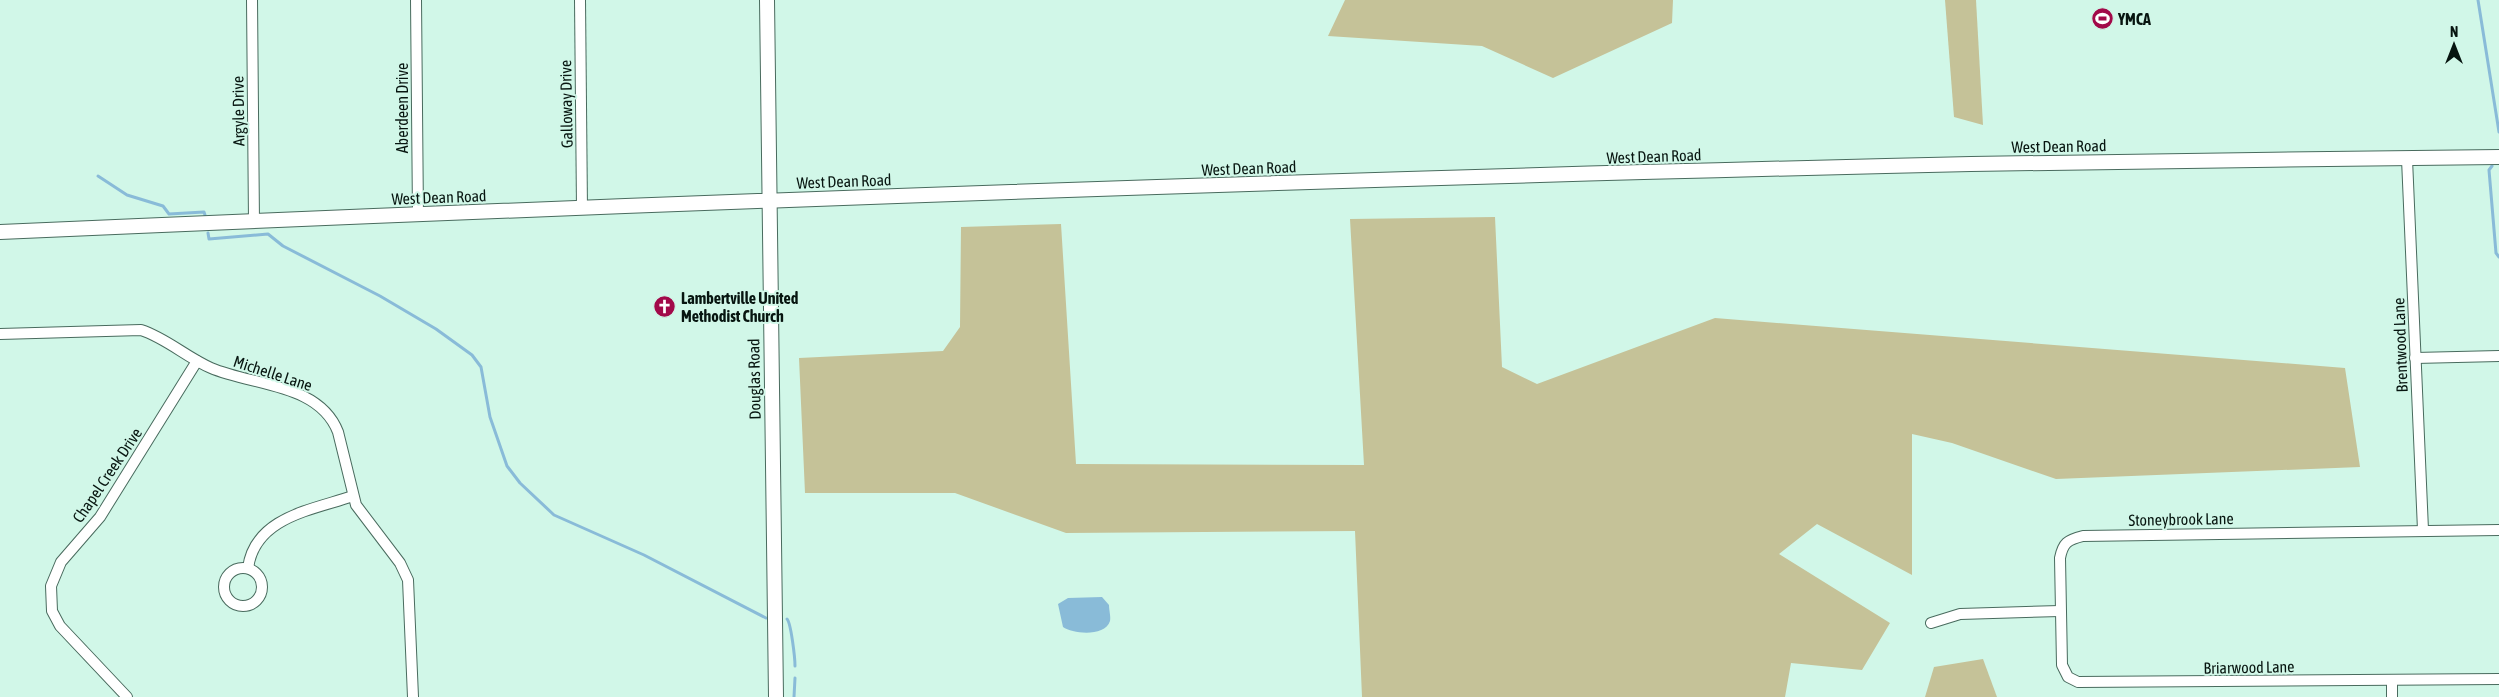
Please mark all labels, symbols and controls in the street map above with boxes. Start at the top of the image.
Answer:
sports icon: YMCA [2090,7,2114,31]
place label: YMCA [2117,10,2151,28]
north arrow [2429,20,2479,70]
text: N [2450,24,2458,40]
street label: Galloway Drive [556,60,577,148]
street label: Aberdeen Drive [393,63,411,153]
street label: Argyle Drive [228,76,249,146]
street label: West Dean Road [2011,136,2107,156]
street label: West Dean Road [1606,145,1702,167]
street label: West Dean Road [1201,157,1297,179]
street label: West Dean Road [796,170,892,192]
street label: West Dean Road [391,186,487,208]
place label: Lambertville United Methodist Church [681,289,799,325]
church icon: Lambertville United Methodist Church [653,295,677,319]
street label: Brentwood Lane [2389,297,2411,393]
street label: Douglas Road [744,338,765,420]
street label: Michelle Lane [231,352,315,394]
street label: Chapel Creek Drive [69,424,146,526]
street label: Stoneybrook Lane [2128,509,2234,530]
street label: Briarwood Lane [2203,657,2295,677]

